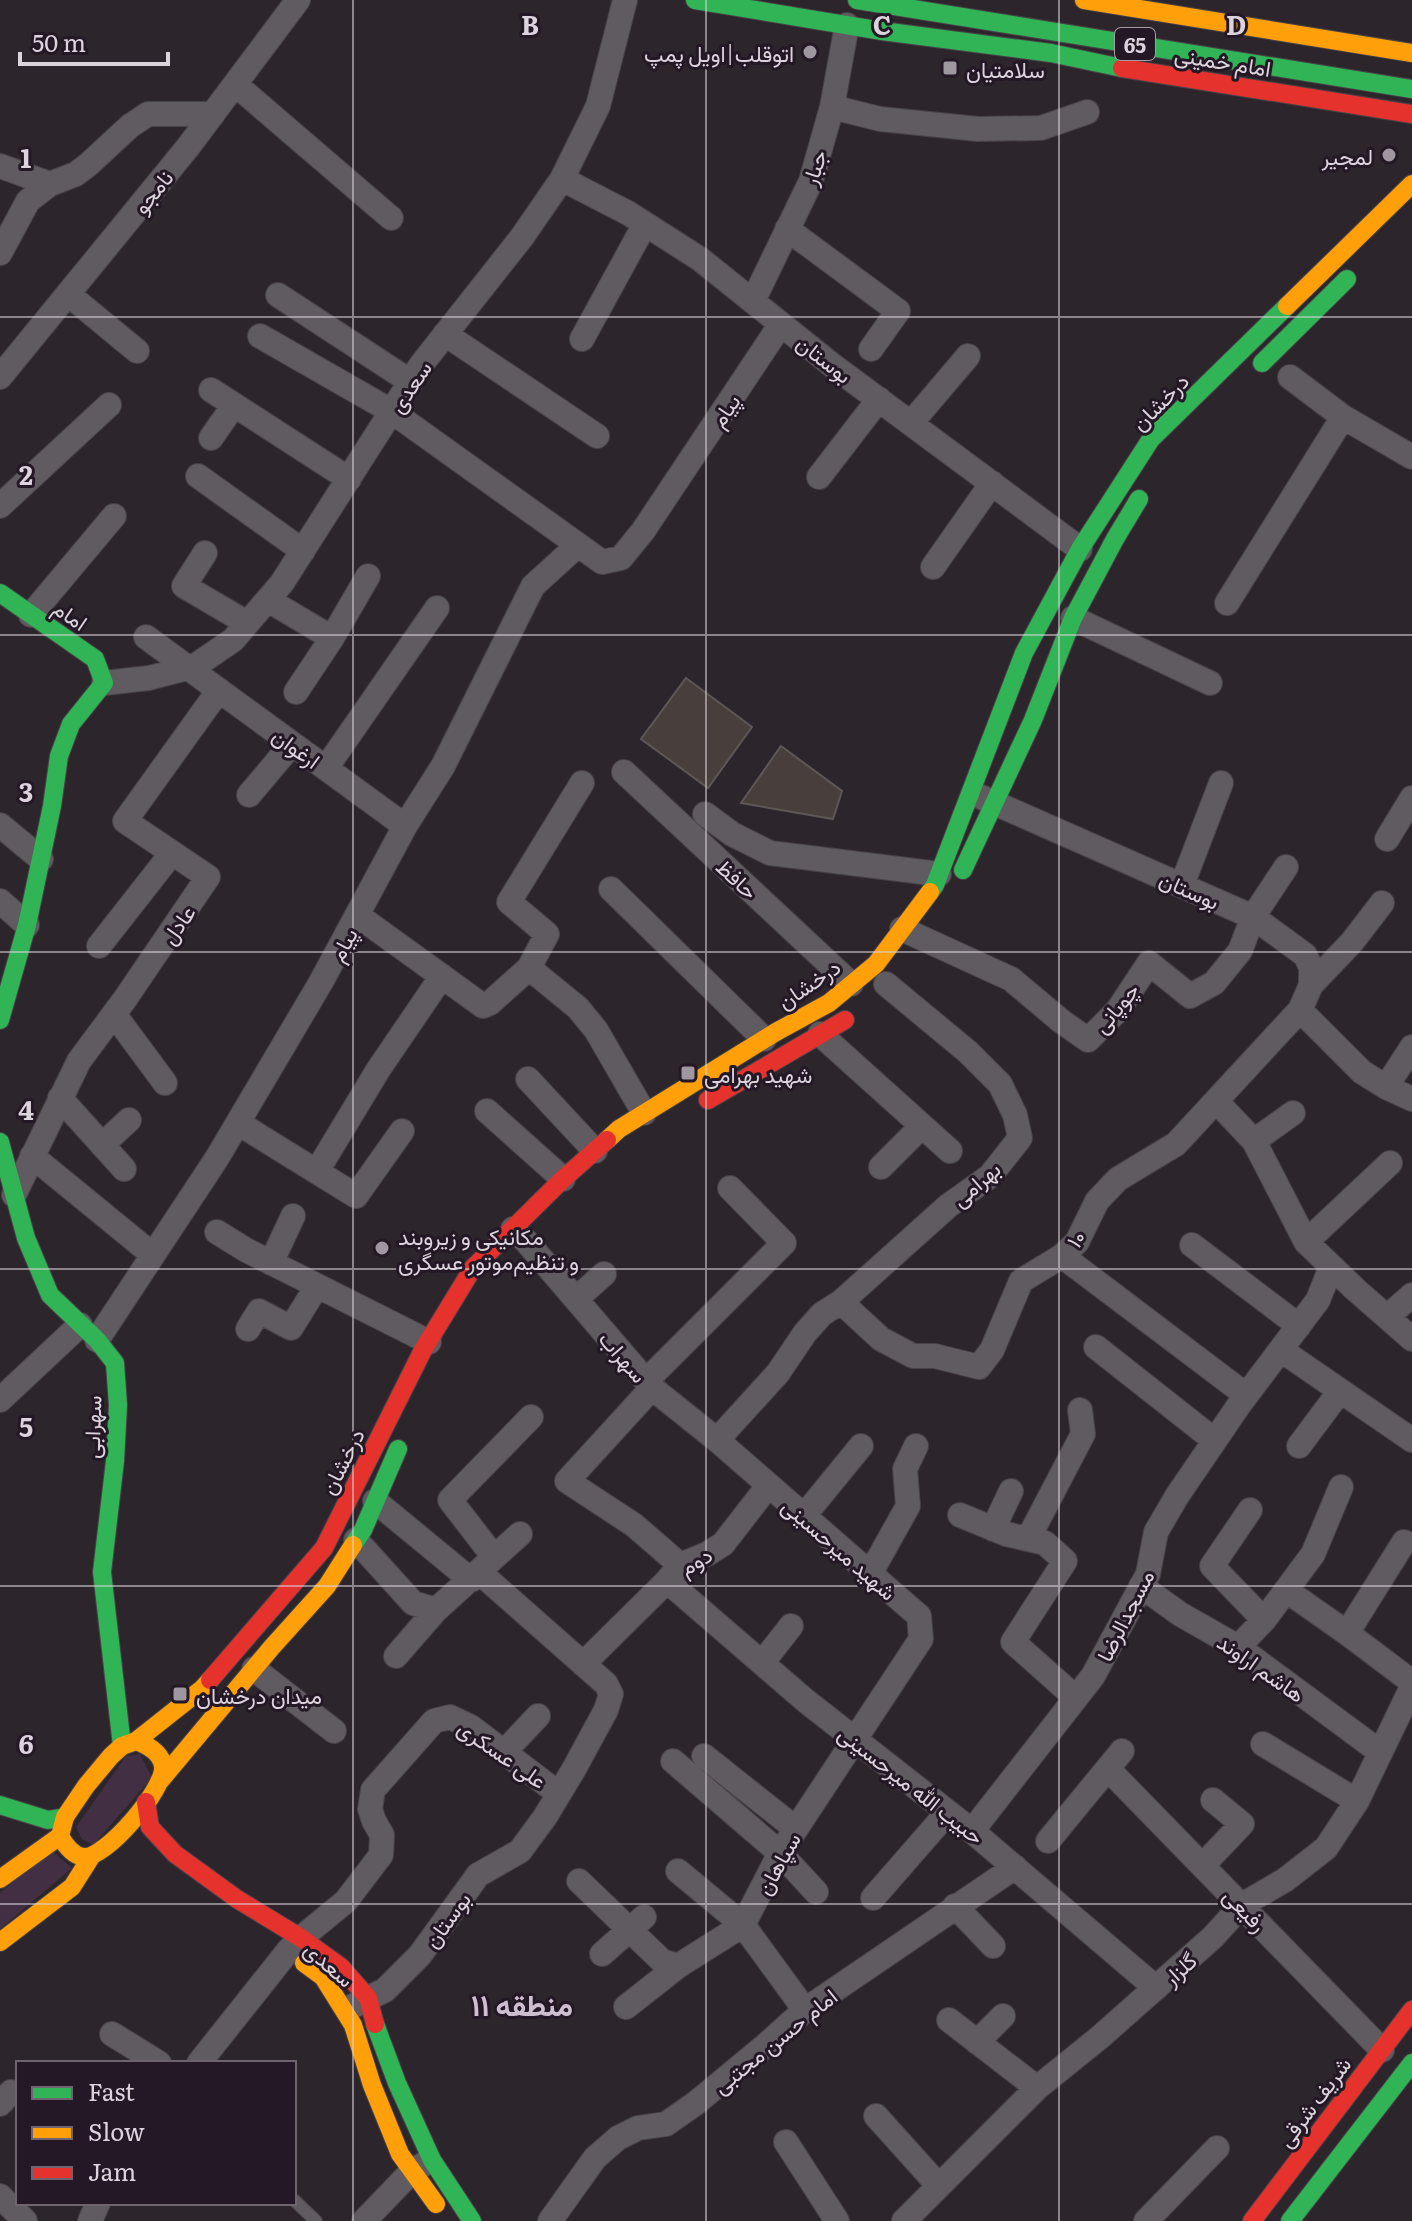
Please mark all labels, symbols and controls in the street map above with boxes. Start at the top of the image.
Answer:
text: B [521,4,539,43]
text: C [873,4,891,43]
text: D [1226,4,1246,43]
scale bar [20,16,168,66]
text: 50 m [32,24,86,59]
road number: 65 [1115,28,1155,60]
place label: اتوقلب|اویل پمپ [644,36,794,69]
street label: امام خمینی [1172,36,1274,84]
marker: اتوقلب|اویل پمپ [801,43,819,61]
place label: سلامتیان [966,52,1045,85]
marker: سلامتیان [941,59,959,77]
text: 1 [21,137,32,176]
place label: لمجیر [1321,139,1373,172]
street label: جبار [791,145,834,190]
marker: لمجیر [1380,146,1398,164]
street label: نامجو [124,162,180,220]
street label: بوستان [790,326,860,390]
street label: سعدی [379,353,439,419]
street label: درخشان [1122,364,1196,438]
street label: پیام [701,386,747,434]
text: 2 [19,454,33,493]
street label: امام [47,590,95,638]
street label: ارغوان [266,718,328,776]
text: 3 [19,771,33,810]
street label: حافظ [709,850,767,906]
street label: بوستان [1155,861,1225,917]
street label: عادل [151,897,203,951]
street label: پیام [319,921,365,967]
street label: درخشان [770,950,846,1016]
street label: چوپانی [1084,974,1146,1040]
place label: شهید بهرامی [704,1057,812,1090]
marker: شهید بهرامی [679,1064,697,1082]
text: 4 [18,1089,34,1128]
street label: بهرامی [943,1152,1007,1214]
place label: مکانیکی و زیروبند و تنظیم‌موتور عسگری [398,1219,579,1277]
street label: ۱۰ [1057,1222,1093,1254]
marker: مکانیکی و زیروبند و تنظیم‌موتور عسگری [373,1239,391,1257]
street label: سهراب [592,1323,656,1389]
street label: سهرابی [73,1395,109,1459]
text: 5 [19,1406,33,1445]
street label: درخشان [310,1422,372,1500]
street label: شهید میرحسینی [775,1489,905,1607]
street label: دوم [672,1537,718,1583]
street label: مسجدالرضا [1087,1563,1161,1667]
street label: هاشم اراوند [1211,1625,1313,1709]
place label: میدان درخشان [196,1678,322,1711]
marker: میدان درخشان [171,1685,189,1703]
street label: علی عسکری [452,1710,554,1796]
street label: حبیب الله میرحسینی [832,1716,992,1852]
text: 6 [18,1723,34,1762]
street label: سپاهان [746,1826,808,1900]
street label: رفیعی [1216,1879,1276,1939]
street label: بوستان [414,1884,478,1954]
street label: سعدی [298,1932,362,1994]
street label: گلزار [1154,1943,1204,1993]
street label: امام حسن مجتبی [704,1979,844,2101]
district label: منطقه ۱۱ [471,1981,573,2025]
street label: شریف شرقی [1268,2049,1358,2153]
legend [16,2061,296,2205]
text: Fast [88,2073,135,2108]
text: Slow [88,2113,145,2148]
text: Jam [88,2153,136,2188]

